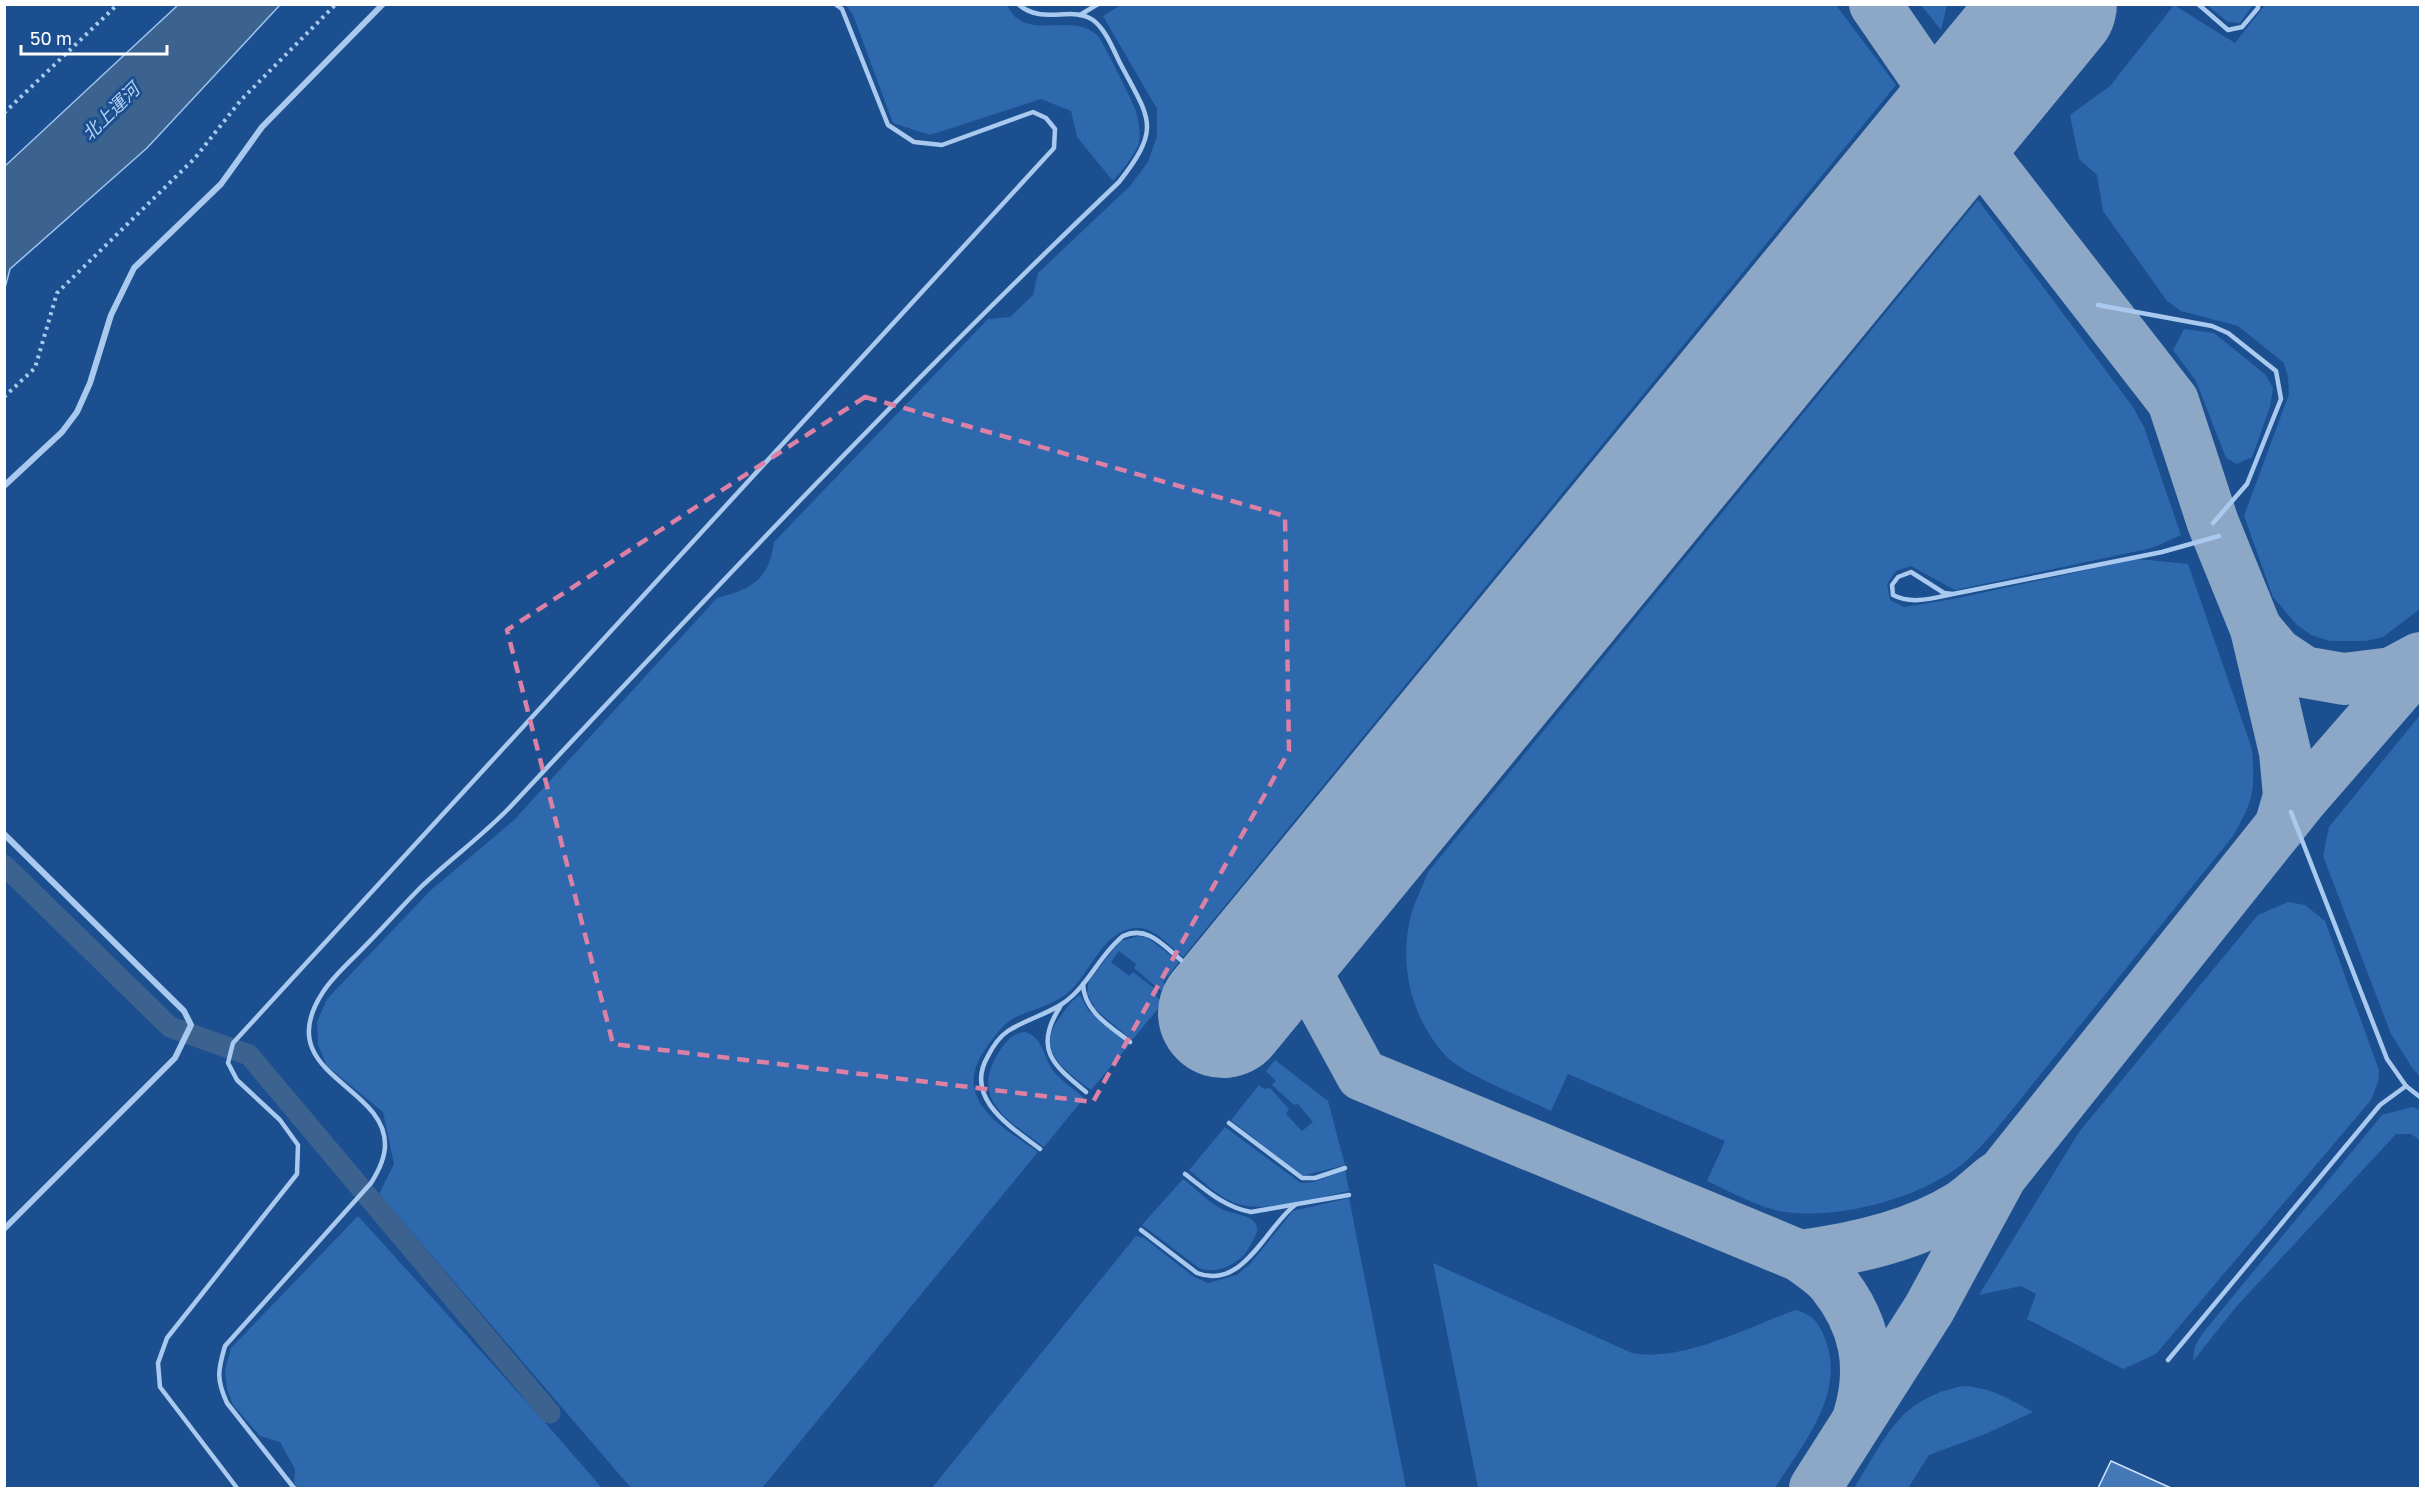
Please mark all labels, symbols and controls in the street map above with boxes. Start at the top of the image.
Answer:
scale bar [21,18,166,56]
text: 50 m [30,27,72,49]
water label: 北上運河 [77,76,146,145]

